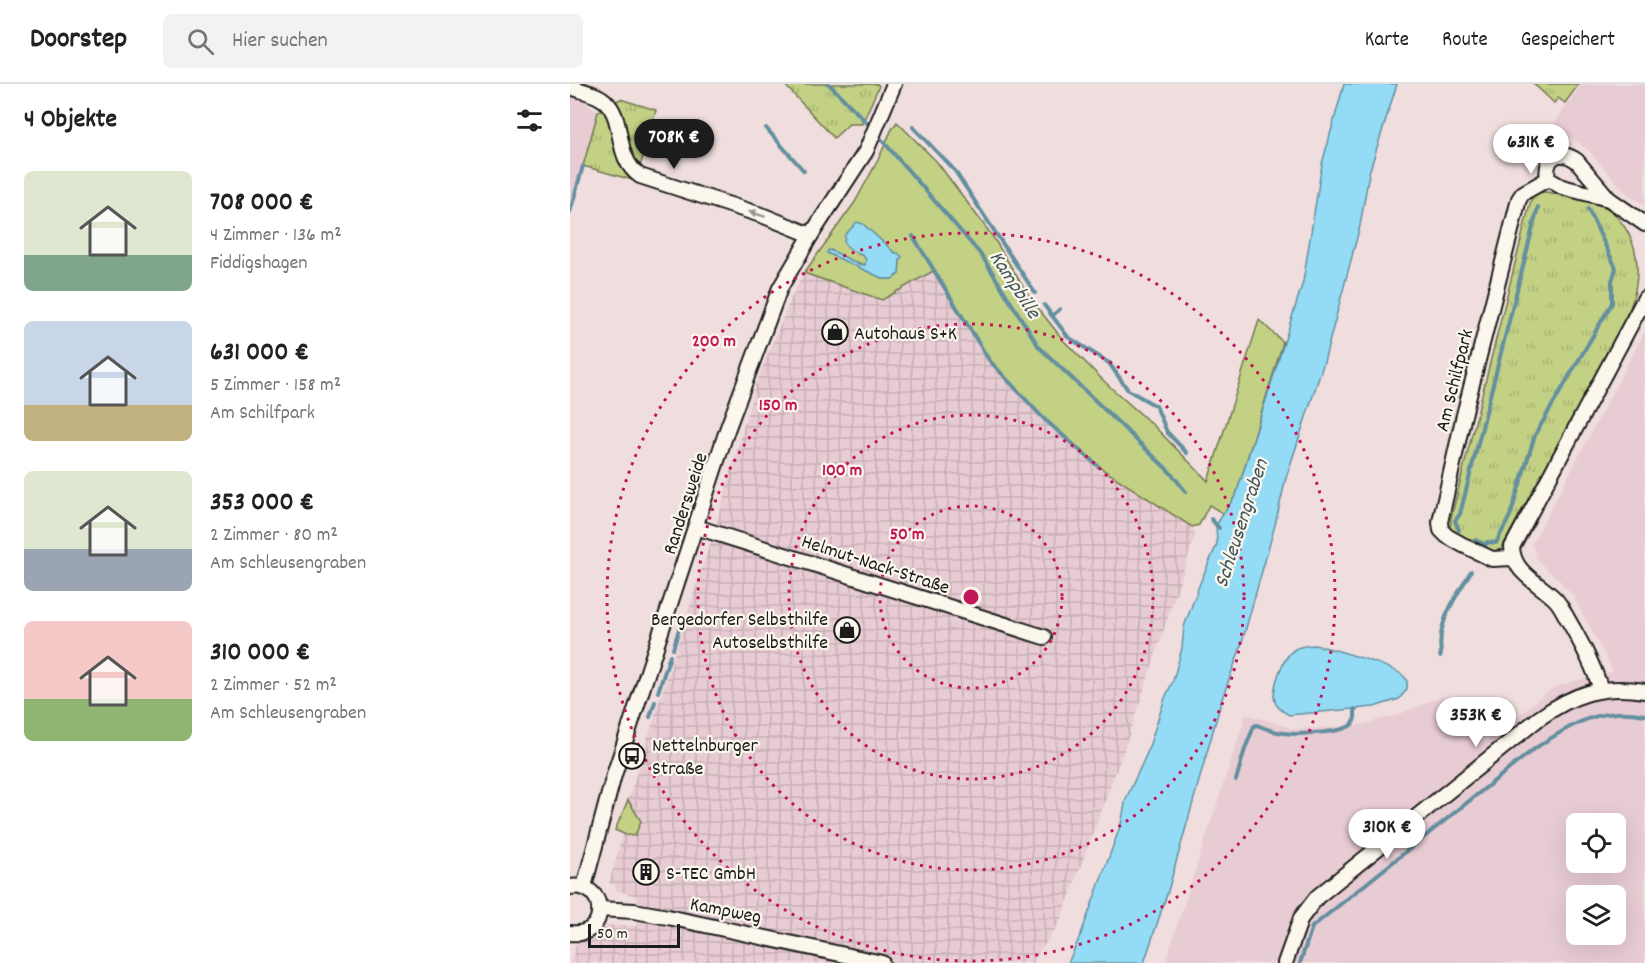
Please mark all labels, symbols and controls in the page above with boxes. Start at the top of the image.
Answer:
search box [163,14,583,68]
text: Doorstep [30,21,127,61]
icon: search [184,25,217,58]
text: Hier suchen [232,26,328,57]
text: Karte [1365,26,1409,56]
text: Route [1442,26,1488,56]
text: Gespeichert [1521,26,1615,56]
text: 4 Objekte [24,102,117,139]
icon: filters [513,104,546,137]
pin: 708K € [625,119,723,170]
text: 708K € [648,124,700,152]
pin: 631K € [1482,124,1580,175]
text: 631K € [1507,129,1555,157]
text: 708 000 € [210,185,313,222]
icon: home [72,195,144,267]
one-way arrow [748,208,766,218]
text: 4 Zimmer · 136 m² [210,222,341,250]
water label: Kampbille [980,246,1048,327]
text: Fiddigshagen [210,250,308,278]
shop icon: Autohaus S+K [820,317,850,347]
place label: Autohaus S+K [854,321,957,349]
street label: Am Schilfpark [1430,326,1482,435]
text: 200 m [692,330,736,355]
text: 631 000 € [210,335,309,372]
icon: home [72,345,144,417]
text: 5 Zimmer · 158 m² [210,372,341,400]
text: 150 m [759,394,797,419]
text: Am Schilfpark [210,400,315,428]
street label: Randersweide [657,449,717,559]
water label: Schleusengraben [1208,455,1278,592]
text: 100 m [822,459,862,484]
text: 353 000 € [210,485,314,522]
icon: home [72,495,144,567]
text: 2 Zimmer · 80 m² [210,522,338,550]
text: 50 m [890,523,924,548]
street label: Helmut-Nack-Straße [798,529,953,603]
text: Am Schleusengraben [210,550,366,578]
centre of rings [961,587,981,607]
place label: Bergedorfer Selbsthilfe Autoselbsthilfe [651,607,828,658]
shop icon: Bergedorfer Selbsthilfe Autoselbsthilfe [832,615,862,645]
text: 310 000 € [210,635,310,672]
icon: home [72,645,144,717]
text: 2 Zimmer · 52 m² [210,672,337,700]
pin: 353K € [1427,697,1525,748]
text: Am Schleusengraben [210,700,366,728]
text: 353K € [1450,702,1502,730]
place label: Nettelnburger Straße [652,733,758,784]
bus stop icon: Nettelnburger Straße [617,741,647,771]
pin: 310K € [1338,809,1436,860]
map controls [1566,813,1626,945]
button: locate [1566,813,1626,873]
text: 310K € [1362,814,1412,842]
building icon: S-TEC GmbH [631,857,661,887]
place label: S-TEC GmbH [666,861,756,889]
button: layers [1566,885,1626,945]
street label: Kampweg [687,891,763,933]
scale bar [588,921,680,948]
text: 50 m [597,923,628,946]

